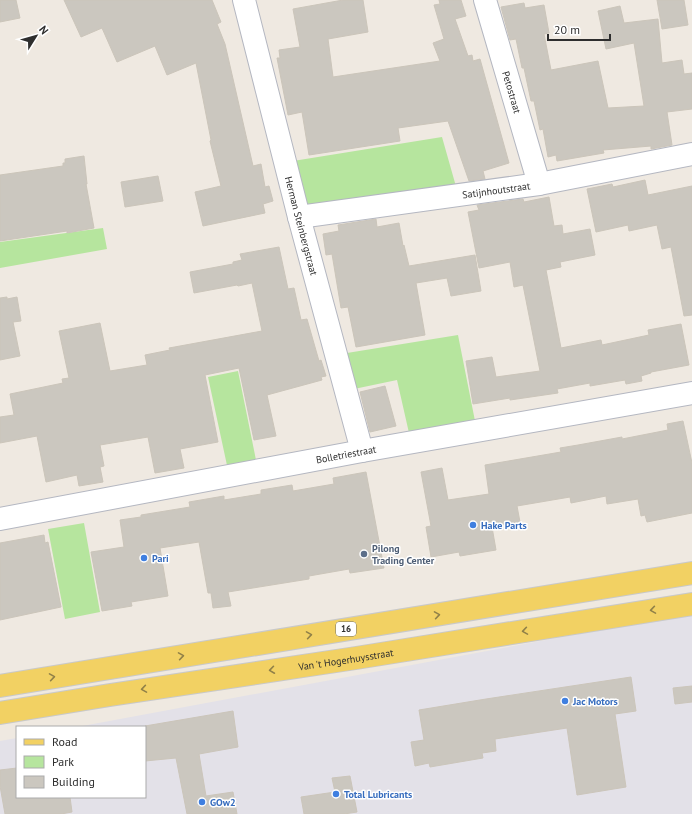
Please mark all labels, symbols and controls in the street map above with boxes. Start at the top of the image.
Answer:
north arrow [16,16,56,56]
scale bar [548,16,610,42]
text: 20 m [554,22,580,37]
text: N [36,23,52,37]
street label: Petostraat [499,70,524,115]
street label: Herman Steinbergstraat [282,175,321,277]
street label: Satijnhoutstraat [461,179,532,201]
street label: Bolletriestraat [315,443,378,467]
place label: Hake Parts [481,519,527,532]
marker: Hake Parts [468,520,478,530]
place label: Pilong Trading Center [372,542,435,567]
marker: Pilong Trading Center [359,549,369,559]
place label: Pari [152,552,169,565]
marker: Pari [139,553,149,563]
one-way arrow [650,605,657,614]
one-way arrow [434,611,440,619]
road number: 16 [336,622,356,636]
one-way arrow [522,626,528,635]
one-way arrow [306,632,312,640]
street label: Van 't Hogerhuysstraat [297,646,395,674]
one-way arrow [178,652,184,661]
one-way arrow [269,665,275,674]
one-way arrow [49,673,55,682]
one-way arrow [141,684,147,693]
place label: Jac Motors [572,695,618,708]
marker: Jac Motors [560,696,570,706]
legend [16,726,146,798]
text: Road [52,734,77,749]
text: Park [52,754,74,769]
text: Building [52,774,95,789]
place label: Total Lubricants [344,788,412,801]
marker: Total Lubricants [331,789,341,799]
place label: GOw2 [210,796,236,809]
marker: GOw2 [197,797,207,807]

